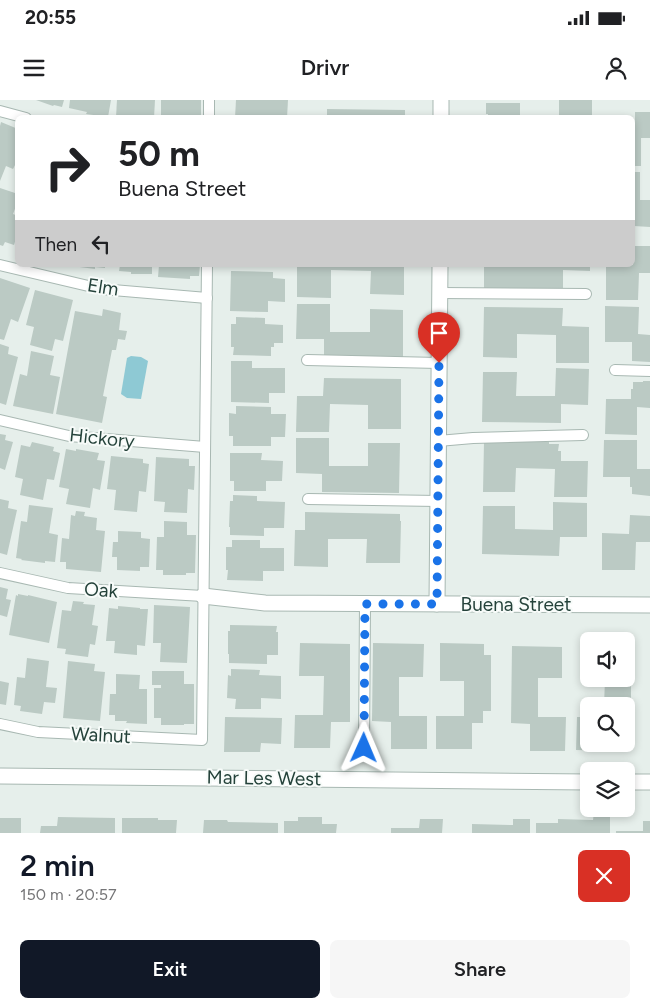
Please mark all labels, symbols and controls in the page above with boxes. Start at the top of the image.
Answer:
text: 20:55 [25,6,76,29]
icon: menu [20,54,48,82]
text: Drivr [301,54,349,81]
icon: person [602,54,630,82]
text: 50 m [118,133,200,175]
icon: right [35,135,100,200]
text: Buena Street [118,175,246,202]
icon: left [87,230,115,258]
text: Then [35,233,77,256]
street label: Elm [86,273,120,301]
pin [418,312,460,363]
icon: arrive [425,319,453,347]
street label: Hickory [68,423,136,453]
street label: Oak [83,577,119,603]
street label: Buena Street [461,593,571,616]
map controls [580,632,635,817]
button: sound [580,632,635,687]
button: search [580,697,635,752]
position arrow [337,721,389,773]
street label: Walnut [71,722,131,748]
button: layers [580,762,635,817]
street label: Mar Les West [207,766,321,790]
text: 2 min [20,847,95,884]
button: close [578,850,630,902]
text: 150 m · 20:57 [20,885,117,904]
button: Exit [20,940,320,998]
button: Share [330,940,630,998]

